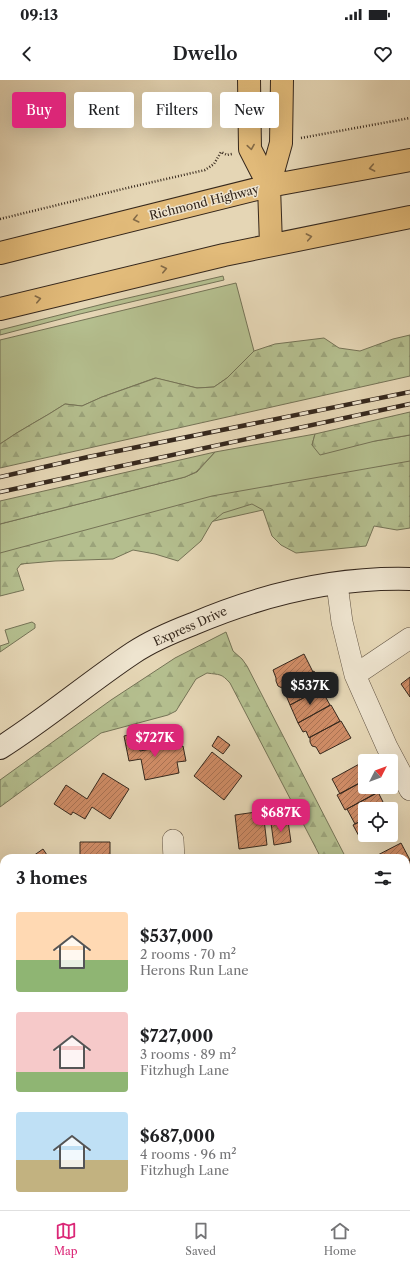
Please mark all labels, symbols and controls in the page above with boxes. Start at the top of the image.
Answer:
text: 09:13 [20,5,58,24]
icon: back [16,43,38,65]
text: Dwello [172,43,238,65]
icon: heart [372,43,394,65]
chip: Buy [12,92,66,128]
chip: Rent [74,92,134,128]
chip: Filters [142,92,212,128]
chip: New [220,92,279,128]
one-way arrow [246,144,255,150]
one-way arrow [369,163,375,171]
street label: Richmond Highway [148,181,261,223]
one-way arrow [132,214,139,222]
one-way arrow [306,234,312,242]
one-way arrow [160,265,167,274]
one-way arrow [35,296,41,304]
street label: Express Drive [151,603,229,649]
pin: $537K [282,672,338,706]
text: $537K [291,677,329,693]
pin: $727K [127,724,183,758]
text: $727K [136,729,174,745]
north arrow [358,754,398,794]
map controls [358,754,398,842]
pin: $687K [253,799,309,833]
button: locate [358,802,398,842]
text: $687K [261,804,301,820]
icon: filters [372,867,394,889]
text: 3 homes [16,868,87,888]
text: $537,000 [140,926,213,946]
icon: home [48,928,96,976]
text: 2 rooms · 70 m² [140,946,236,962]
text: Herons Run Lane [140,962,249,978]
text: $727,000 [140,1026,213,1046]
icon: home [48,1028,96,1076]
text: 3 rooms · 89 m² [140,1046,236,1062]
text: Fitzhugh Lane [140,1062,229,1078]
text: $687,000 [140,1126,215,1146]
icon: home [48,1128,96,1176]
text: 4 rooms · 96 m² [140,1146,237,1162]
text: Fitzhugh Lane [140,1162,229,1178]
tab: Map [54,1220,78,1258]
tab: Saved [185,1220,216,1258]
tab: Home [324,1220,356,1258]

